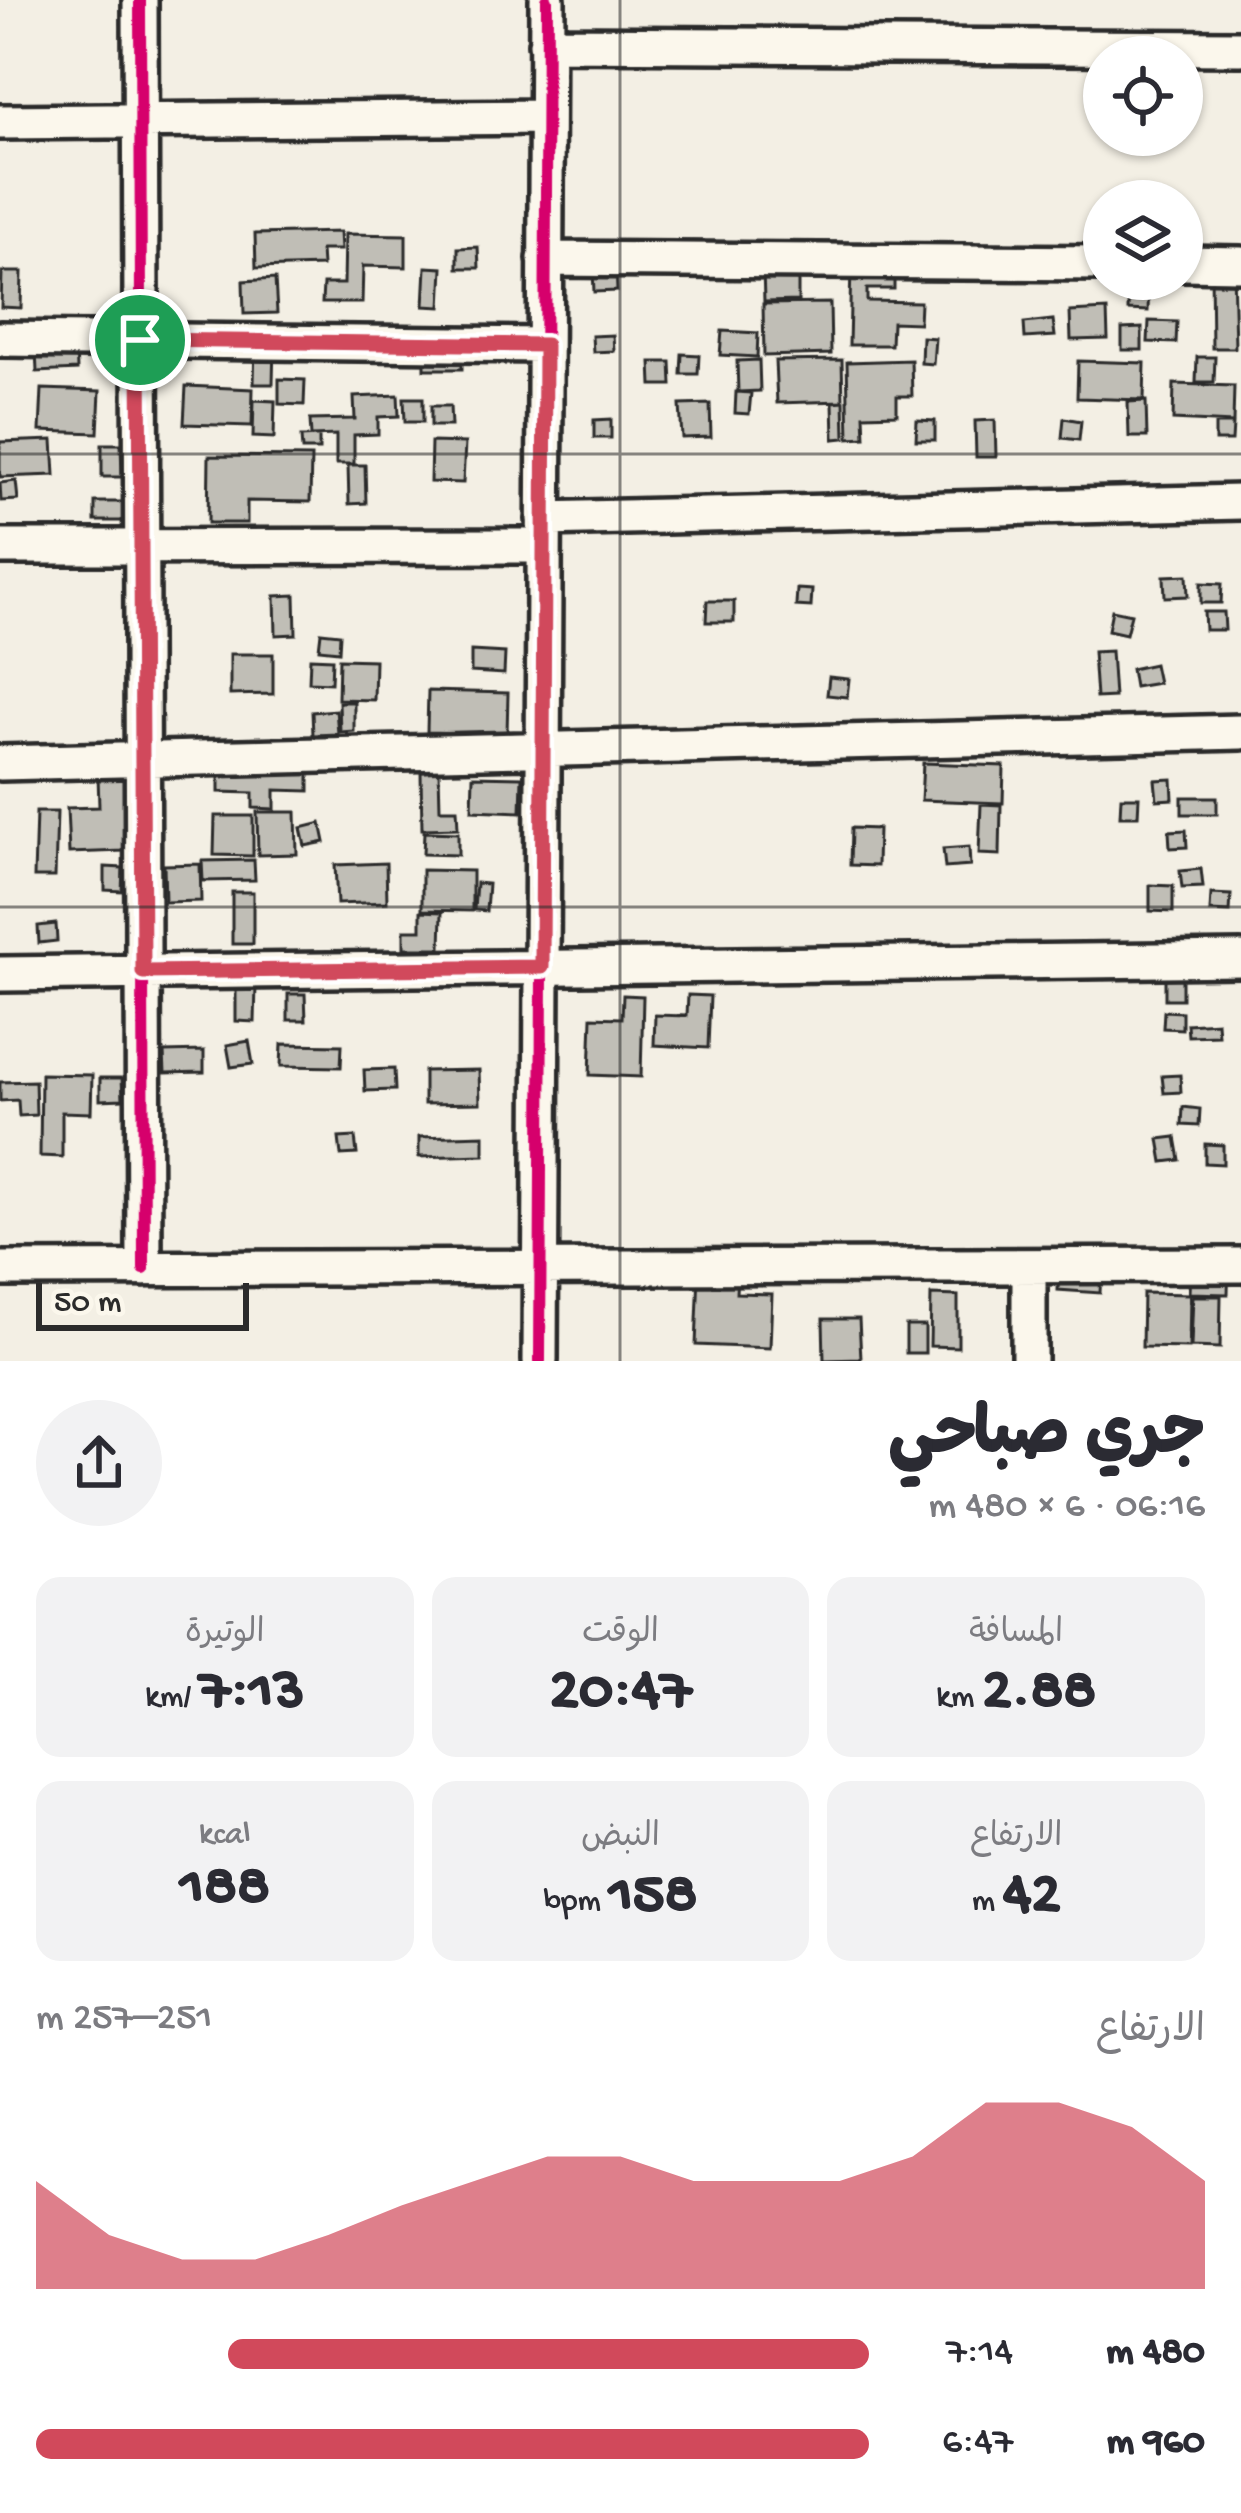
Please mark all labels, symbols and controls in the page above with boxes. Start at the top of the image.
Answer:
map controls [1083,36,1203,300]
button: locate [1083,36,1203,156]
button: layers [1083,180,1203,300]
pin [89,289,191,391]
icon: arrive [107,307,173,373]
scale bar [36,1277,249,1330]
text: 50 m [54,1285,121,1323]
button: share [36,1400,162,1526]
text: جري صباحي [888,1401,1205,1479]
text: 06:16 · 6 × 480 m [929,1485,1205,1531]
text: الوتيرة [185,1616,265,1654]
text: الوقت [582,1616,659,1654]
text: المسافة [969,1616,1063,1654]
text: 7:13 [199,1659,305,1729]
text: 20:47 [550,1659,691,1729]
text: 2.88 [982,1659,1096,1729]
text: /km [145,1680,199,1718]
text: km [936,1680,982,1718]
text: kcal [199,1817,251,1855]
text: النبض [581,1820,660,1858]
text: الارتفاع [970,1820,1062,1858]
text: 188 [180,1855,270,1925]
text: 158 [609,1863,697,1933]
text: 42 [1003,1863,1061,1933]
text: bpm [544,1884,609,1922]
text: m [972,1884,1003,1922]
text: 251–257 m [36,1997,212,2043]
text: الارتفاع [1096,2010,1205,2056]
text: 7:14 [946,2331,1013,2377]
text: 480 m [1106,2331,1205,2377]
text: 6:47 [942,2421,1013,2467]
text: 960 m [1107,2421,1205,2467]

